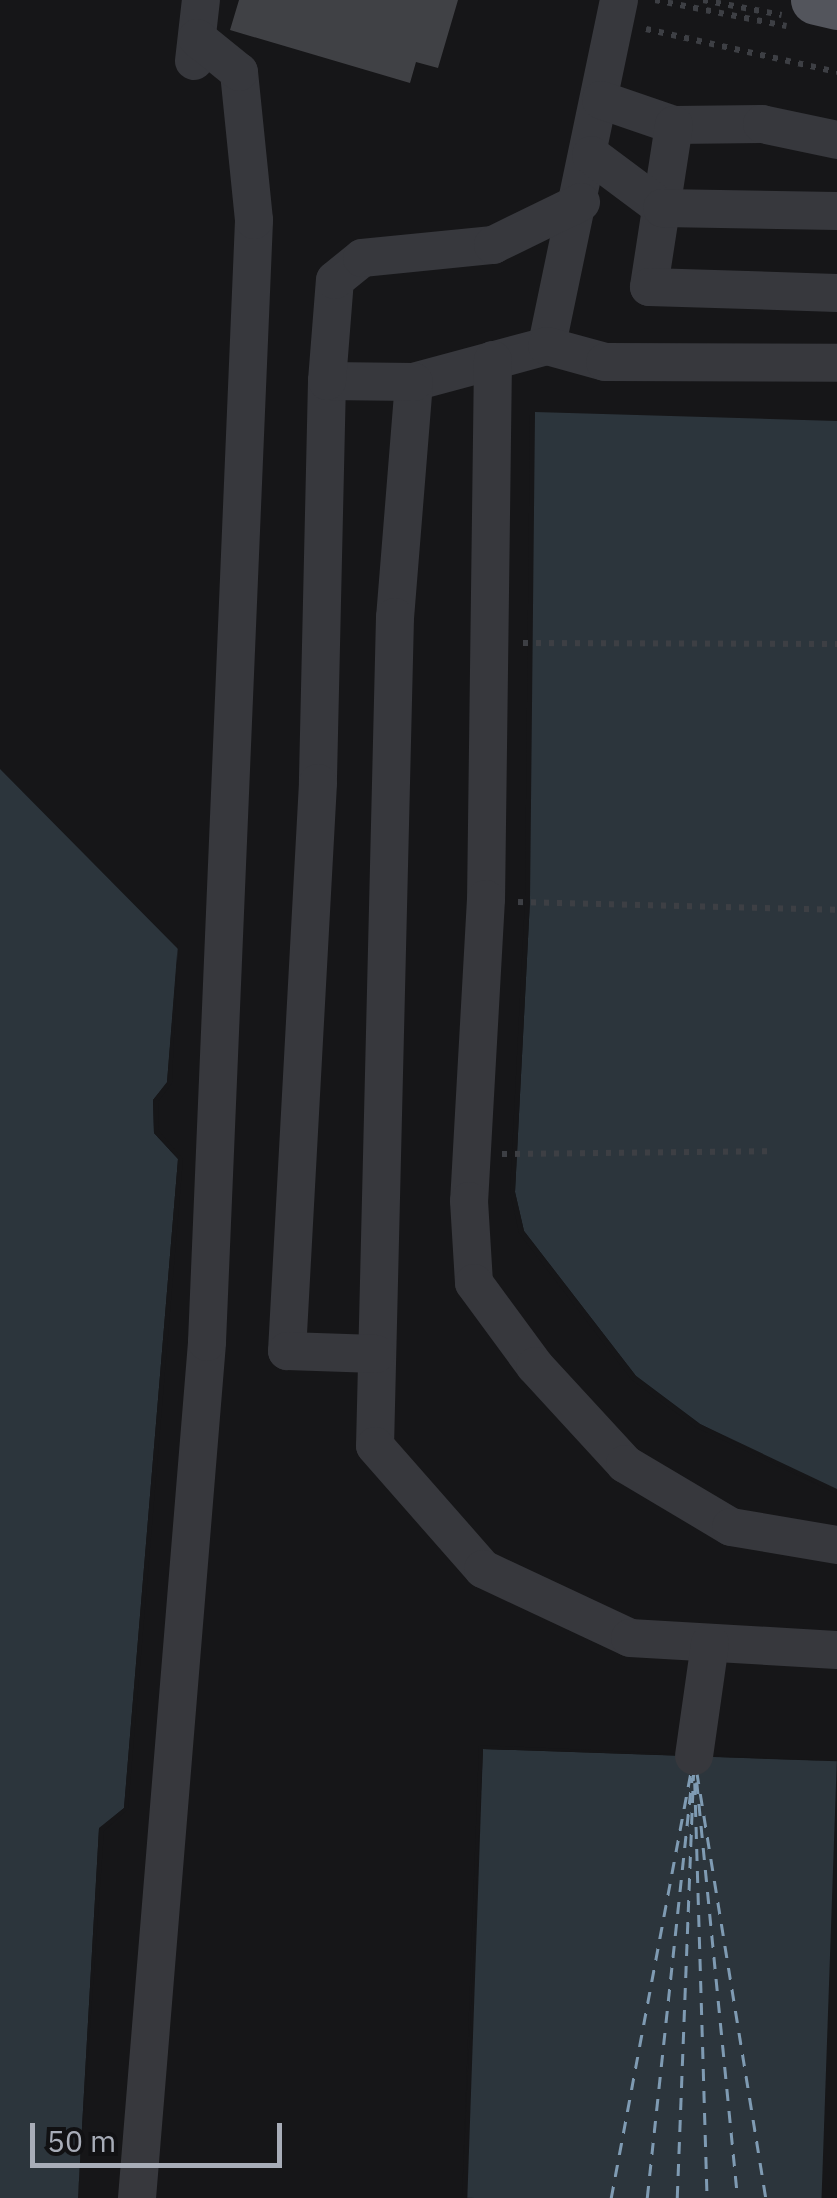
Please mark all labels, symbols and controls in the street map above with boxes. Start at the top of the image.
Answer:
scale bar [35,2103,288,2165]
text: 50 m [47,2121,116,2160]

